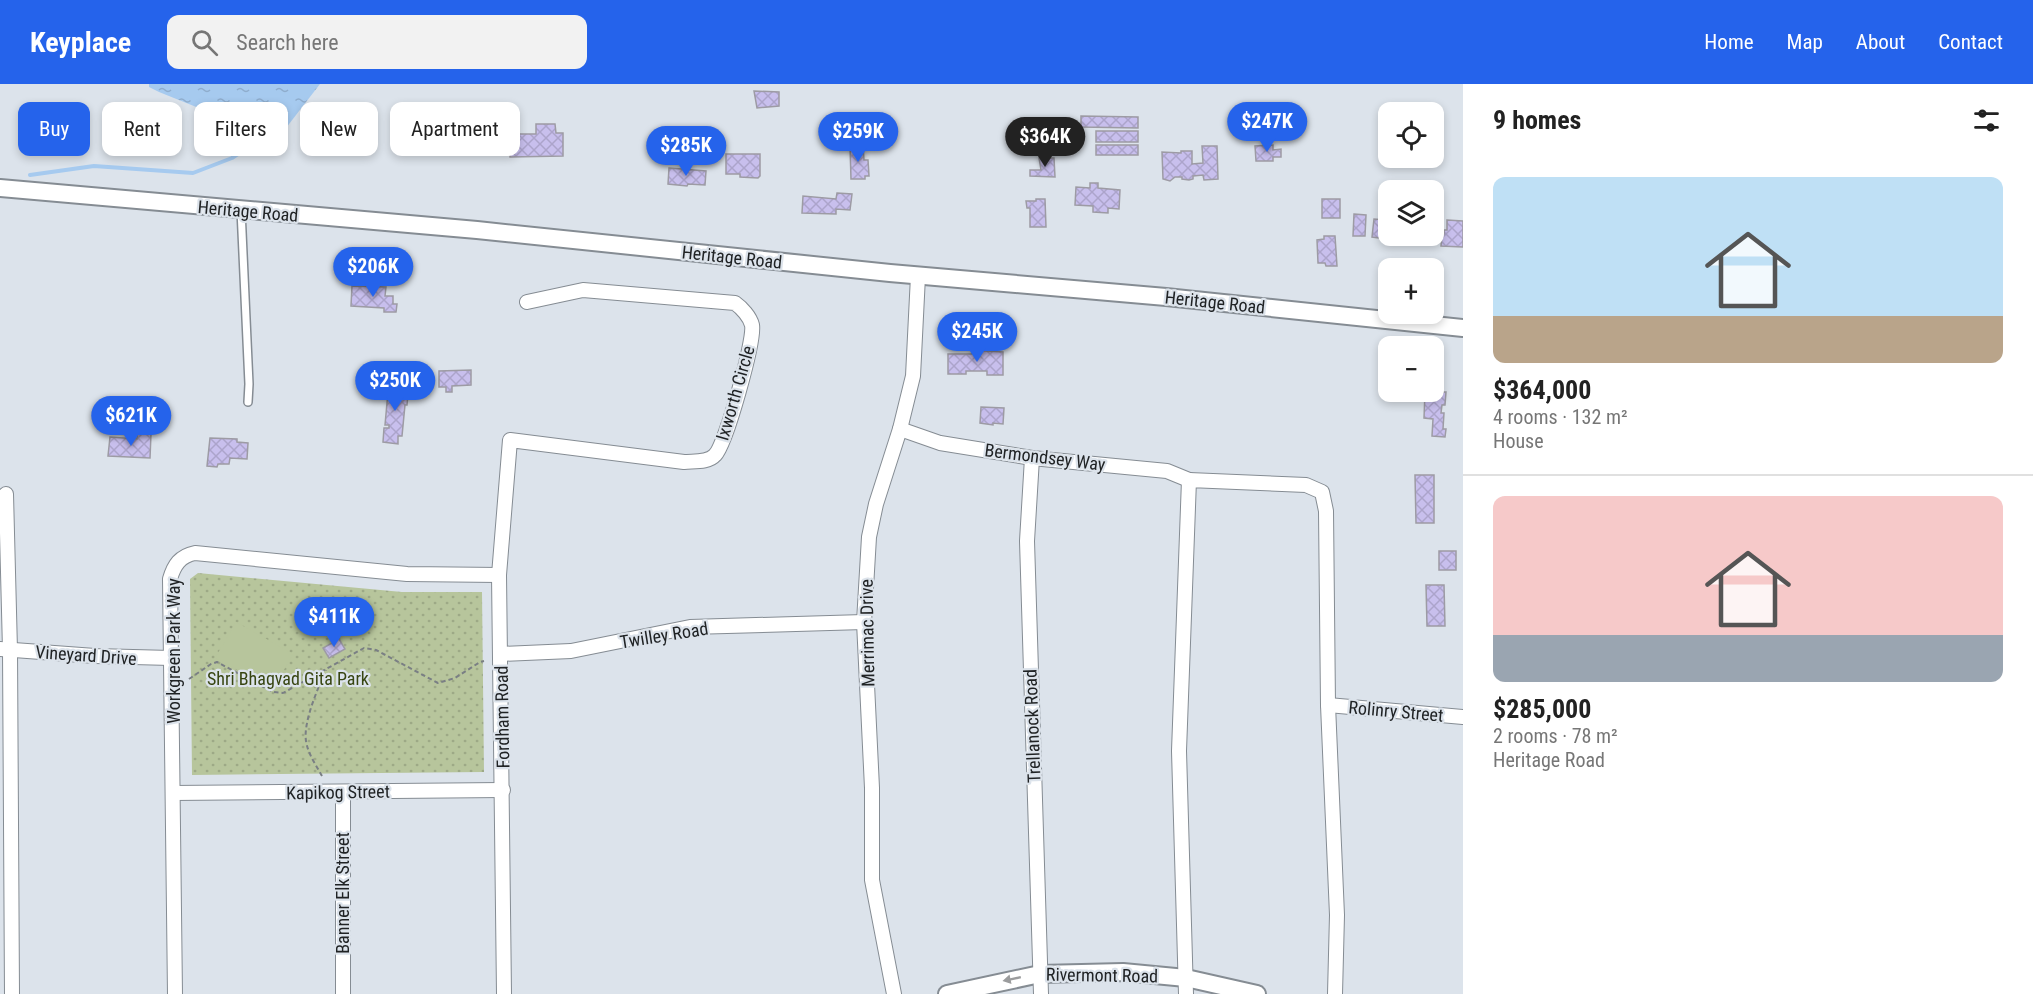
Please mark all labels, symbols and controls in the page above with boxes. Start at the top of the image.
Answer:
search box [167,15,587,69]
text: Keyplace [30,26,131,59]
icon: search [188,26,221,59]
text: Search here [236,30,339,55]
text: Home [1704,30,1754,54]
text: Map [1787,30,1823,54]
text: About [1856,30,1905,54]
text: Contact [1938,30,2003,54]
chip: Buy [18,102,90,156]
chip: Rent [102,102,182,156]
chip: Filters [194,102,288,156]
chip: New [300,102,378,156]
chip: Apartment [390,102,520,156]
pin: $247K [1225,102,1309,153]
map controls [1378,102,1444,402]
button: locate [1378,102,1444,168]
icon: filters [1970,104,2003,137]
text: 9 homes [1493,105,1581,135]
text: $247K [1241,109,1293,133]
pin: $259K [816,112,900,163]
pin: $364K [1003,117,1087,168]
text: $259K [832,119,884,143]
text: $364K [1019,124,1071,148]
pin: $285K [644,126,728,177]
text: $285K [660,133,712,157]
button: layers [1378,180,1444,246]
street label: Heritage Road [197,196,299,226]
icon: home [1694,216,1802,324]
street label: Heritage Road [681,241,783,273]
pin: $206K [331,247,415,298]
text: $206K [347,254,399,278]
button: + [1378,258,1444,324]
street label: Heritage Road [1164,286,1266,318]
pin: $245K [935,312,1019,363]
text: $245K [951,319,1003,343]
button: − [1378,336,1444,402]
street label: Ixworth Circle [711,343,759,443]
pin: $250K [353,361,437,412]
text: $250K [369,368,421,392]
text: $364,000 [1493,375,1591,405]
pin: $621K [89,396,173,447]
text: $621K [105,403,157,427]
text: 4 rooms · 132 m² [1493,405,1628,429]
text: House [1493,429,1544,453]
street label: Bermondsey Way [983,439,1107,475]
icon: home [1694,535,1802,643]
street label: Workgreen Park Way [163,578,184,724]
street label: Merrimac Drive [856,579,878,687]
pin: $411K [292,597,376,648]
text: $411K [308,604,360,628]
street label: Twilley Road [618,618,710,652]
street label: Vineyard Drive [35,641,137,669]
street label: Fordham Road [491,665,513,769]
park label: Shri Bhagvad Gita Park [207,668,369,689]
street label: Trellanock Road [1020,669,1044,783]
text: $285,000 [1493,694,1591,724]
street label: Rolinry Street [1348,696,1444,726]
text: 2 rooms · 78 m² [1493,724,1618,748]
text: Heritage Road [1493,748,1605,772]
street label: Kapikog Street [286,781,390,803]
street label: Banner Elk Street [332,832,353,954]
street label: Rivermont Road [1046,964,1158,986]
one-way arrow [1003,975,1022,985]

